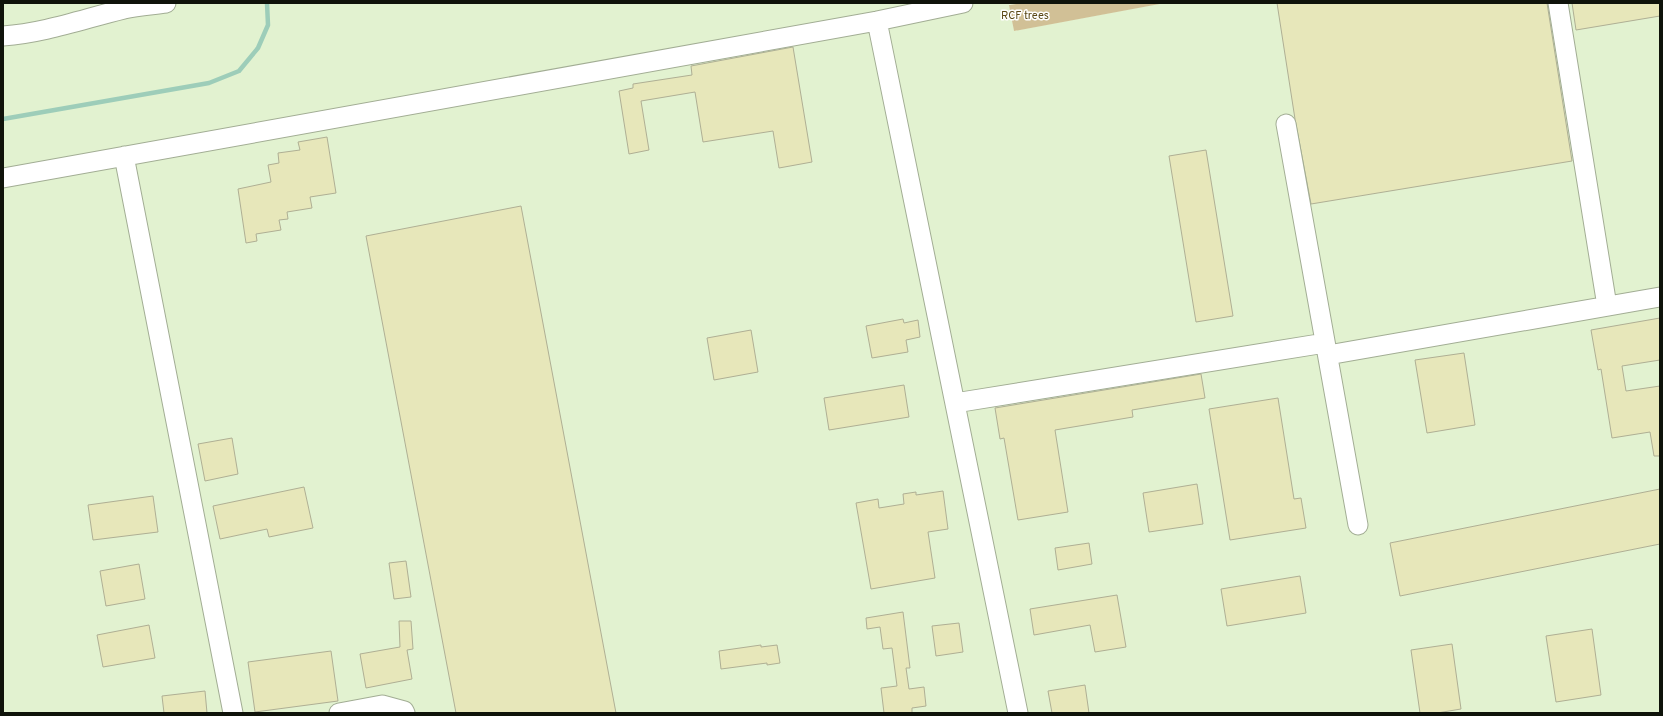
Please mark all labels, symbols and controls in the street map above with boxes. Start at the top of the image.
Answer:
park label: RCF trees [1001,9,1049,23]

